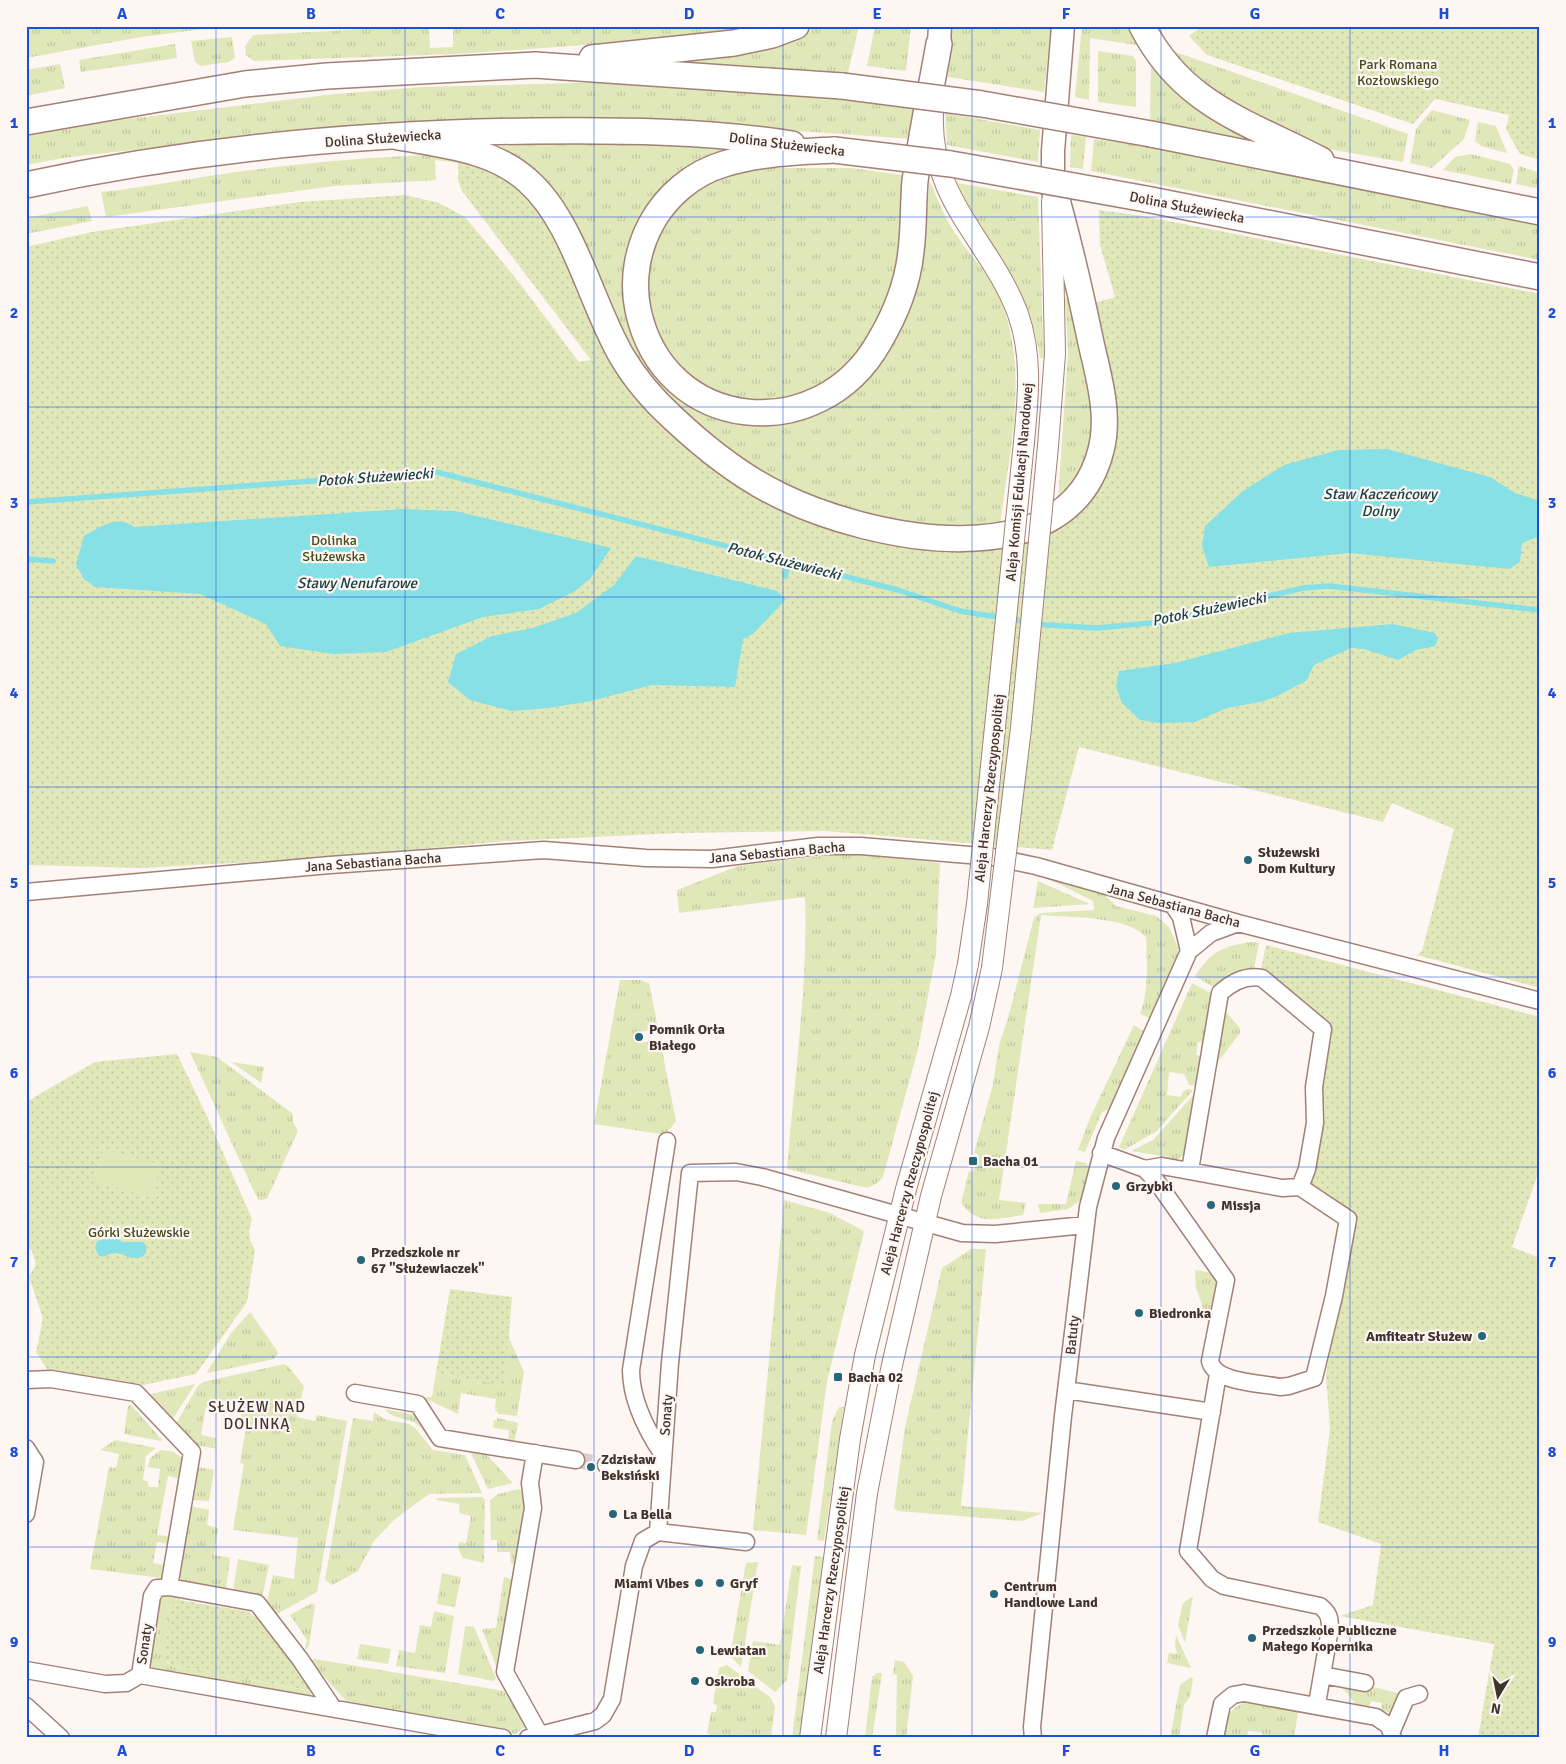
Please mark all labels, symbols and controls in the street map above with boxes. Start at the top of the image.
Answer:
text: A [117,4,128,24]
text: B [306,4,316,24]
text: C [495,4,505,24]
text: D [684,4,695,24]
text: E [872,4,882,24]
text: F [1062,4,1071,24]
text: G [1250,4,1260,24]
text: H [1439,4,1449,24]
park label: Park Romana Kozłowskiego [1357,56,1439,89]
text: 1 [10,113,19,133]
text: 1 [1548,113,1557,133]
street label: Dolina Służewiecka [324,126,442,151]
street label: Dolina Służewiecka [728,129,846,160]
street label: Dolina Służewiecka [1128,188,1246,227]
text: 2 [10,303,18,323]
text: 2 [1548,303,1556,323]
street label: Aleja Komisji Edukacji Narodowej [1002,382,1037,582]
water label: Potok Służewiecki [316,464,435,490]
water label: Staw Kaczeńcowy Dolny [1323,485,1439,520]
text: 3 [10,493,18,513]
text: 3 [1548,493,1556,513]
park label: Dolinka Służewska [302,532,366,565]
water label: Potok Służewiecki [726,538,844,584]
water label: Stawy Nenufarowe [297,574,418,592]
water label: Potok Służewiecki [1150,588,1269,630]
text: 4 [10,683,19,703]
text: 4 [1548,683,1557,703]
street label: Aleja Harcerzy Rzeczypospolitej [971,693,1008,883]
street label: Jana Sebastiana Bacha [708,838,846,867]
place label: Służewski Dom Kultury [1258,844,1335,877]
street label: Jana Sebastiana Bacha [304,849,442,876]
marker: Służewski Dom Kultury [1242,854,1254,866]
text: 5 [10,873,18,893]
text: 5 [1548,873,1556,893]
street label: Jana Sebastiana Bacha [1106,880,1242,931]
place label: Pomnik Orła Białego [649,1021,725,1054]
marker: Pomnik Orła Białego [633,1031,645,1043]
text: 6 [10,1063,19,1083]
text: 6 [1548,1063,1557,1083]
street label: Aleja Harcerzy Rzeczypospolitej [877,1089,942,1277]
place label: Bacha 01 [983,1153,1039,1170]
marker: Bacha 01 [967,1155,979,1167]
place label: Grzybki [1126,1178,1173,1195]
marker: Grzybki [1110,1180,1122,1192]
place label: Missja [1221,1197,1261,1214]
marker: Missja [1205,1199,1217,1211]
park label: Górki Służewskie [88,1224,190,1241]
place label: Przedszkole nr 67 "Służewiaczek" [371,1244,485,1277]
text: 7 [10,1252,19,1272]
text: 7 [1548,1252,1557,1272]
marker: Przedszkole nr 67 "Służewiaczek" [355,1254,367,1266]
place label: Biedronka [1149,1305,1211,1322]
marker: Biedronka [1133,1307,1145,1319]
street label: Batuty [1062,1314,1083,1356]
place label: Amfiteatr Służew [1366,1328,1472,1345]
marker: Amfiteatr Służew [1476,1330,1488,1342]
place label: Bacha 02 [848,1369,903,1386]
marker: Bacha 02 [832,1371,844,1383]
street label: Sonaty [657,1393,676,1436]
district label: SŁUŻEW NAD DOLINKĄ [208,1398,306,1433]
text: 8 [10,1442,19,1462]
text: 8 [1548,1442,1557,1462]
place label: Zdzisław Beksiński [601,1451,660,1484]
marker: Zdzisław Beksiński [585,1461,597,1473]
street label: Aleja Harcerzy Rzeczypospolitej [810,1485,853,1675]
place label: La Bella [623,1506,672,1523]
marker: La Bella [607,1508,619,1520]
place label: Miami Vibes [614,1575,689,1592]
place label: Gryf [730,1575,759,1592]
marker: Miami Vibes [693,1577,705,1589]
marker: Gryf [714,1577,726,1589]
place label: Centrum Handlowe Land [1004,1578,1098,1611]
marker: Centrum Handlowe Land [988,1588,1000,1600]
street label: Sonaty [133,1622,156,1666]
place label: Przedszkole Publiczne Małego Kopernika [1262,1622,1397,1655]
text: 9 [10,1632,19,1652]
marker: Przedszkole Publiczne Małego Kopernika [1246,1632,1258,1644]
text: 9 [1548,1632,1557,1652]
place label: Lewiatan [710,1642,767,1659]
marker: Lewiatan [694,1644,706,1656]
north arrow [1474,1672,1524,1722]
place label: Oskroba [705,1673,755,1690]
marker: Oskroba [689,1675,701,1687]
text: N [1490,1699,1502,1718]
text: A [117,1741,128,1761]
text: B [306,1741,316,1761]
text: C [495,1741,505,1761]
text: D [684,1741,695,1761]
text: E [872,1741,882,1761]
text: F [1062,1741,1071,1761]
text: G [1250,1741,1260,1761]
text: H [1439,1741,1449,1761]

